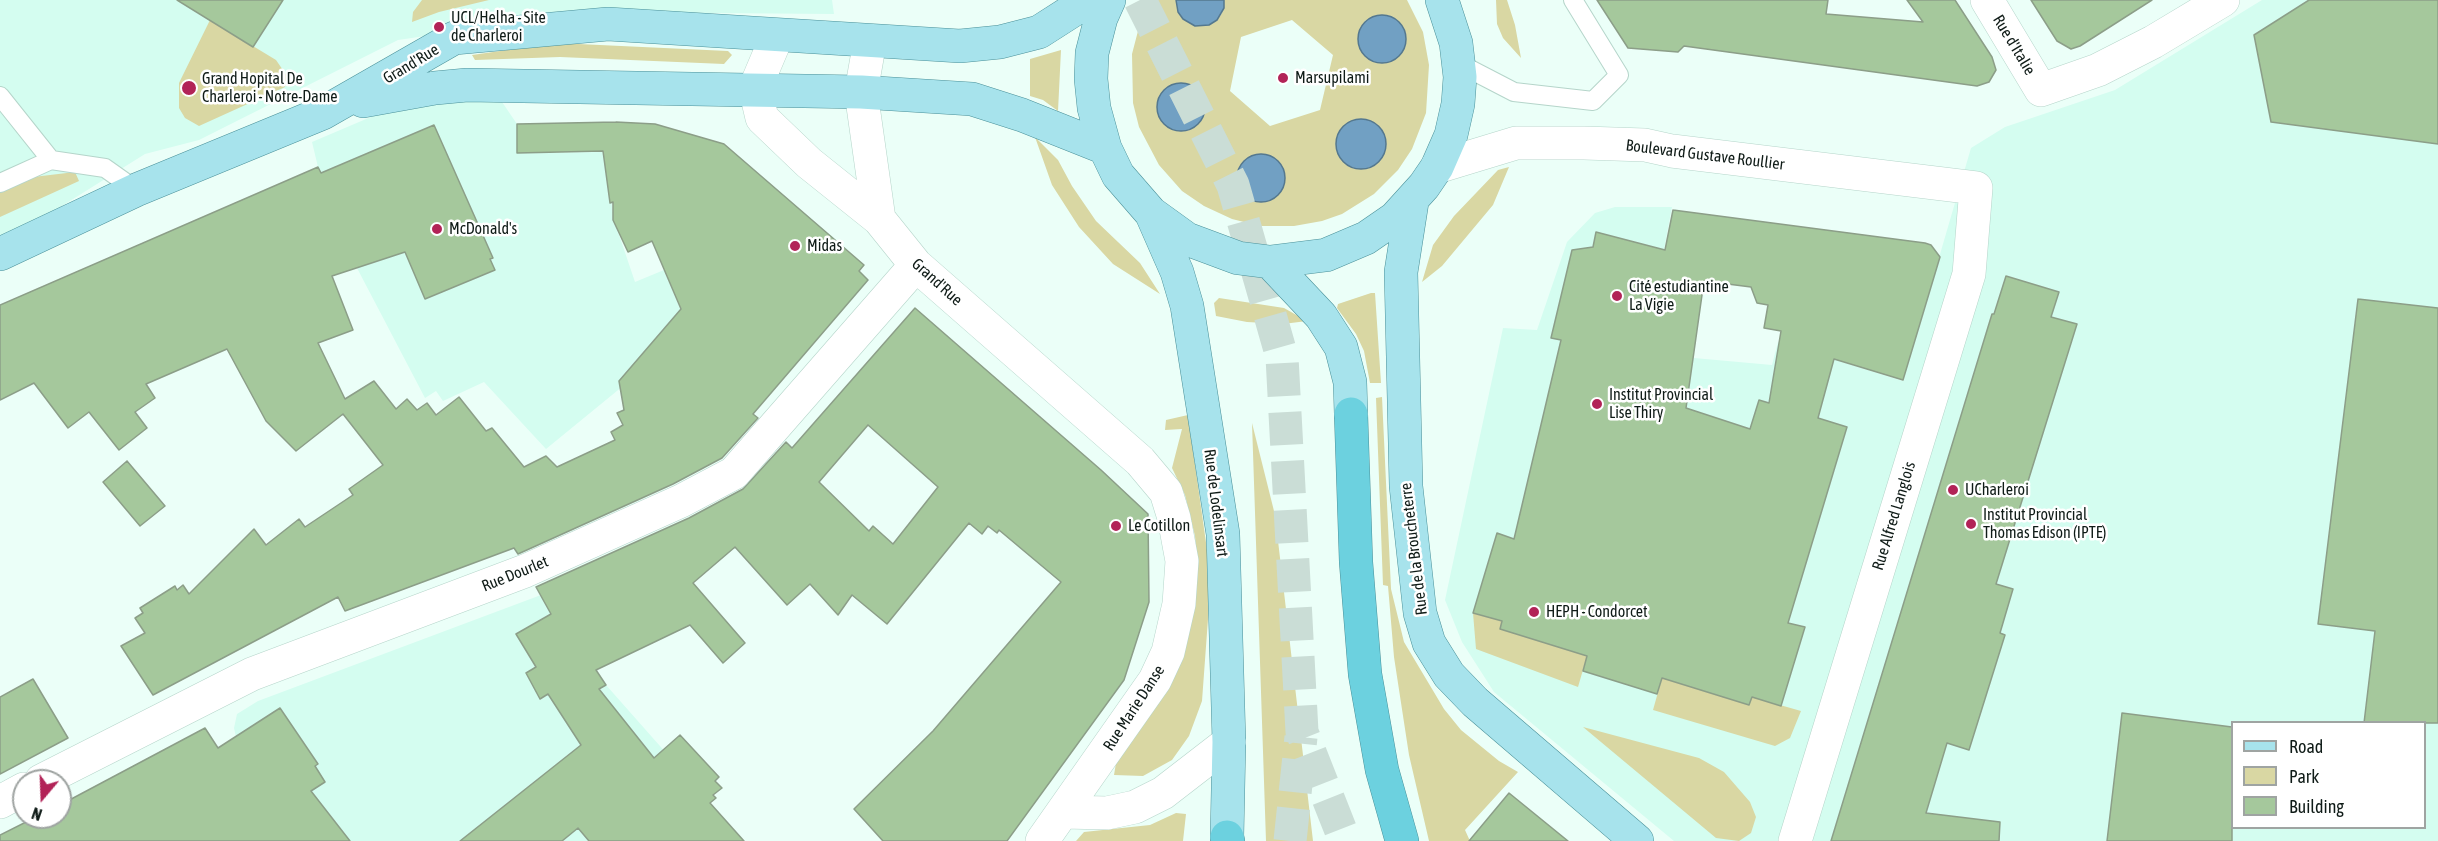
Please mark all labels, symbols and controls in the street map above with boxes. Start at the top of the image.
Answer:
place label: UCL/Helha - Site de Charleroi [451,8,546,46]
street label: Rue d'Italie [1989,11,2039,79]
marker: UCL/Helha - Site de Charleroi [432,20,446,34]
street label: Grand'Rue [380,40,442,88]
place label: Marsupilami [1295,68,1369,88]
place label: Grand Hopital De Charleroi - Notre-Dame [202,69,338,107]
marker: Marsupilami [1276,71,1290,85]
marker: Grand Hopital De Charleroi - Notre-Dame [180,79,198,97]
street label: Boulevard Gustave Roullier [1625,136,1785,174]
place label: McDonald's [449,219,517,239]
marker: McDonald's [430,222,444,236]
place label: Midas [807,236,842,256]
marker: Midas [788,239,802,253]
street label: Grand'Rue [908,254,966,310]
place label: Cité estudiantine La Vigie [1629,277,1729,315]
marker: Cité estudiantine La Vigie [1610,289,1624,303]
place label: Institut Provincial Lise Thiry [1609,385,1713,423]
marker: Institut Provincial Lise Thiry [1590,397,1604,411]
street label: Rue de Lodelinsart [1200,448,1232,558]
street label: Rue Alfred Langlois [1868,459,1920,573]
place label: UCharleroi [1965,480,2029,500]
street label: Rue de la Broucheterre [1396,482,1432,616]
marker: UCharleroi [1946,483,1960,497]
place label: Institut Provincial Thomas Edison (IPTE) [1983,505,2106,543]
place label: Le Cotillon [1128,516,1190,536]
marker: Institut Provincial Thomas Edison (IPTE) [1964,517,1978,531]
marker: Le Cotillon [1109,519,1123,533]
street label: Rue Dourlet [479,552,551,596]
place label: HEPH - Condorcet [1546,602,1648,622]
marker: HEPH - Condorcet [1527,605,1541,619]
street label: Rue Marie Danse [1099,662,1169,754]
legend [2231,721,2426,829]
text: Road [2289,736,2323,757]
text: Park [2289,766,2319,787]
north arrow [12,769,72,829]
text: Building [2289,796,2344,817]
text: N [29,804,44,824]

